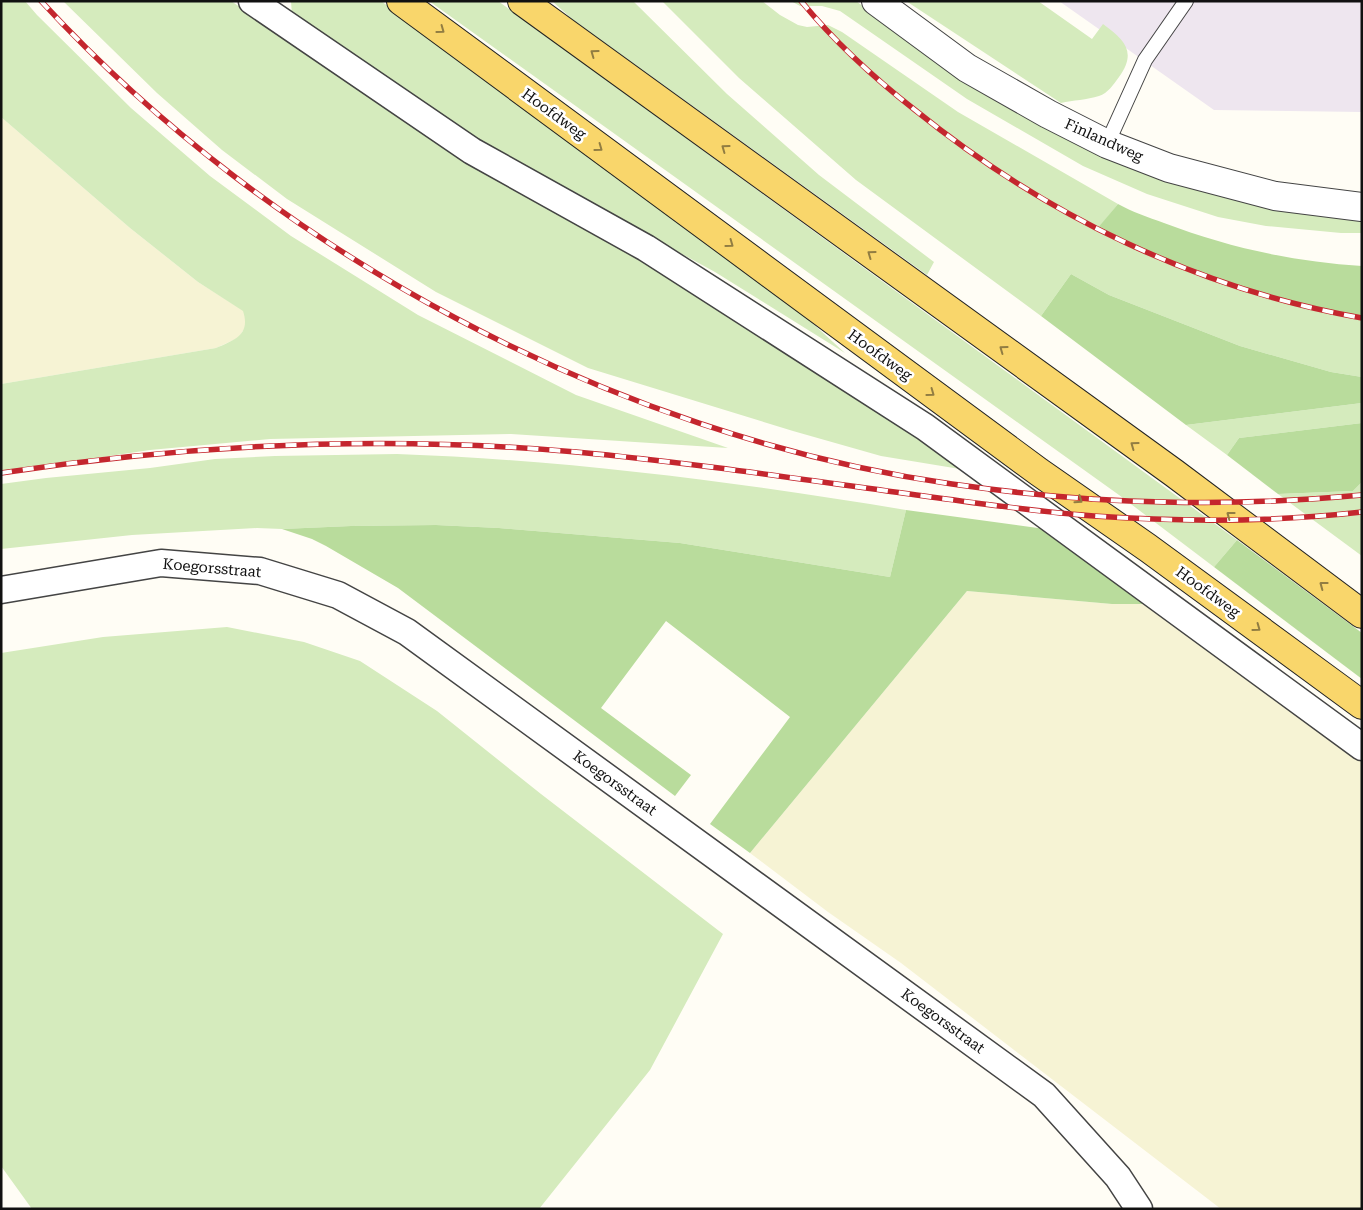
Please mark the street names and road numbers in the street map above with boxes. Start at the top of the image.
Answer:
street label: Hoofdweg [518,85,590,144]
street label: Finlandweg [1062,115,1147,166]
street label: Hoofdweg [844,326,916,385]
street label: Koegorsstraat [162,555,262,581]
street label: Hoofdweg [1172,563,1244,622]
street label: Koegorsstraat [570,747,661,820]
street label: Koegorsstraat [898,985,989,1058]

